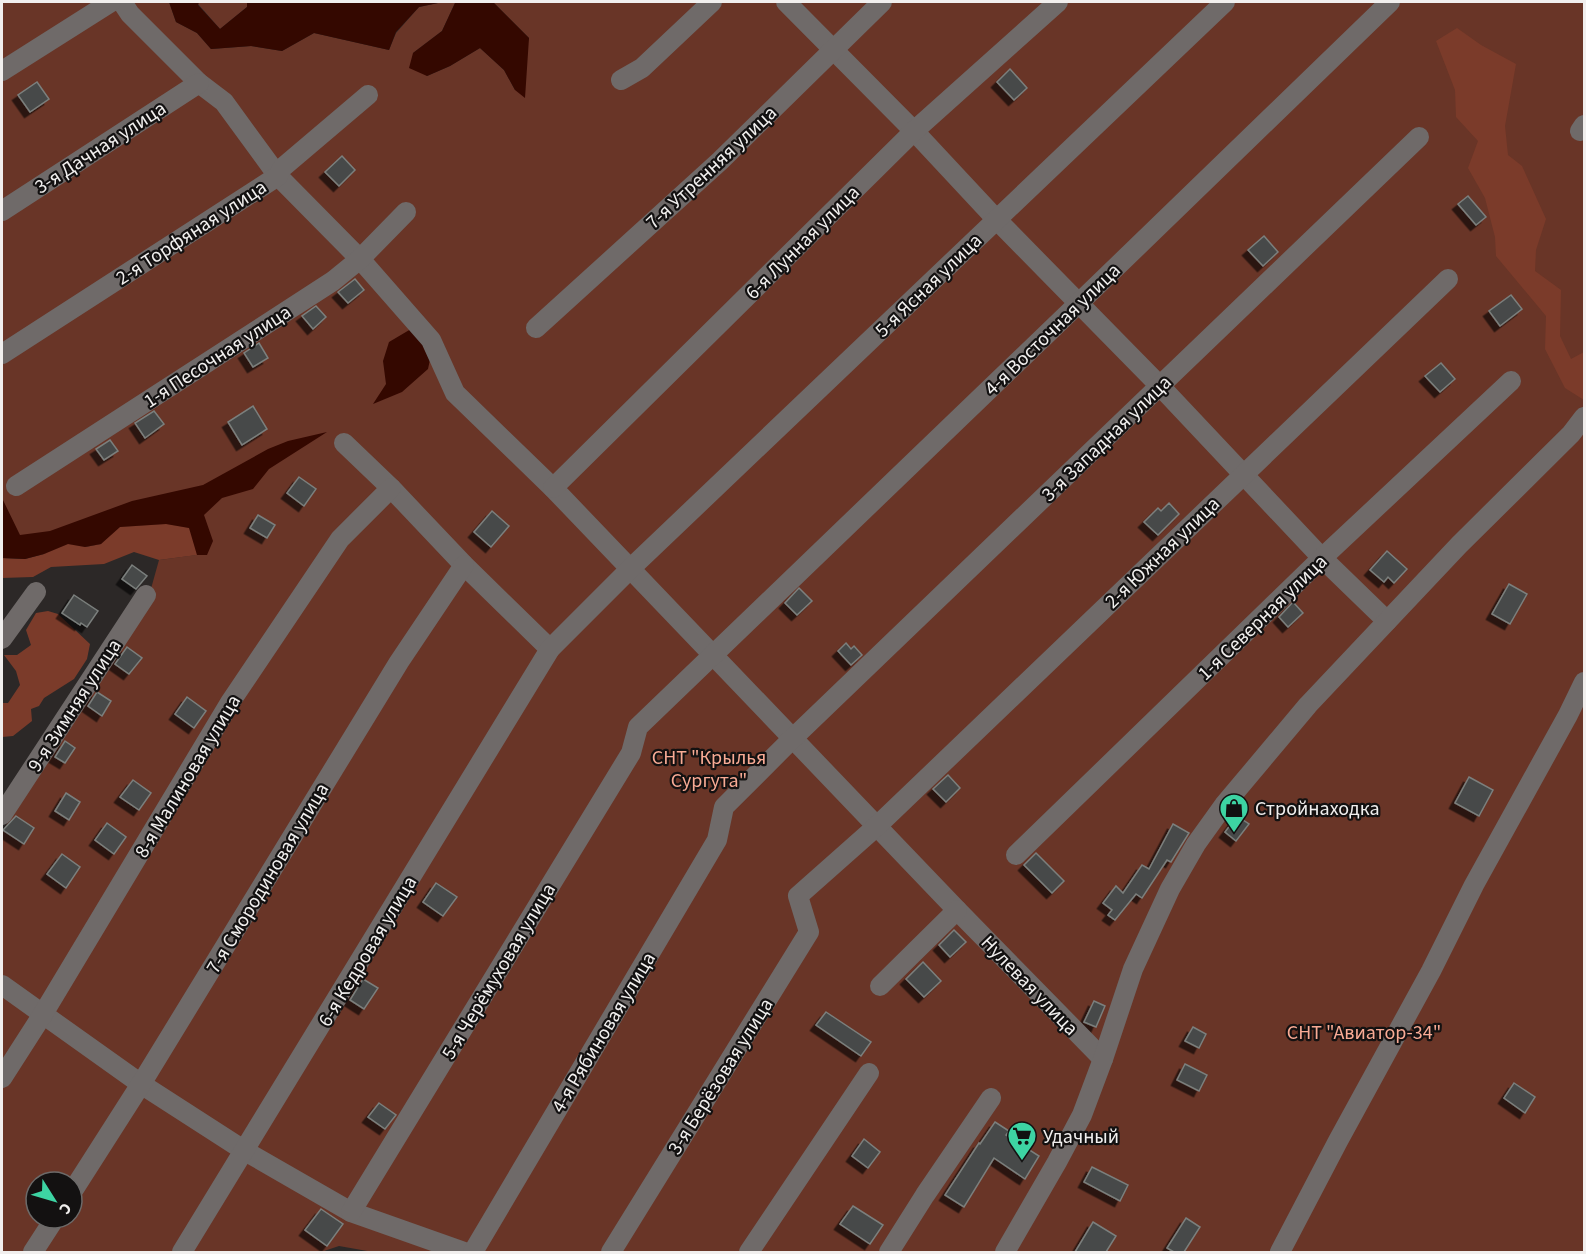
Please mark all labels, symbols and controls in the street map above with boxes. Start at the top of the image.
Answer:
street label: 3-я Дачная улица [29,95,172,201]
street label: 7-я Утренняя улица [640,100,783,236]
street label: 2-я Торфяная улица [111,174,272,292]
street label: 6-я Лунная улица [739,179,866,306]
street label: 5-я Ясная улица [869,227,988,344]
street label: 4-я Восточная улица [978,257,1127,402]
street label: 1-я Песочная улица [138,299,297,415]
street label: 3-я Западная улица [1035,369,1178,508]
street label: 2-я Южная улица [1099,490,1226,615]
street label: 1-я Северная улица [1192,548,1334,687]
street label: 9-я Зимняя улица [21,634,128,778]
street label: 8-я Малиновая улица [128,690,248,863]
park label: CНТ "Крылья Сургута" [652,744,766,795]
street label: 7-я Смородиновая улица [200,778,336,979]
shop icon: Стройнаходка [1218,792,1250,834]
place label: Стройнаходка [1255,795,1380,823]
street label: 6-я Кедровая улица [312,871,424,1032]
street label: 5-я Черёмуховая улица [435,878,563,1065]
street label: Нулевая улица [974,929,1084,1042]
street label: 4-я Рябиновая улица [545,947,663,1118]
street label: 3-я Берёзовая улица [661,993,780,1160]
park label: СНТ "Авиатор-34" [1287,1019,1441,1047]
supermarket icon: Удачный [1006,1120,1038,1162]
place label: Удачный [1043,1123,1119,1151]
north arrow [24,1170,84,1230]
text: С [54,1198,77,1219]

